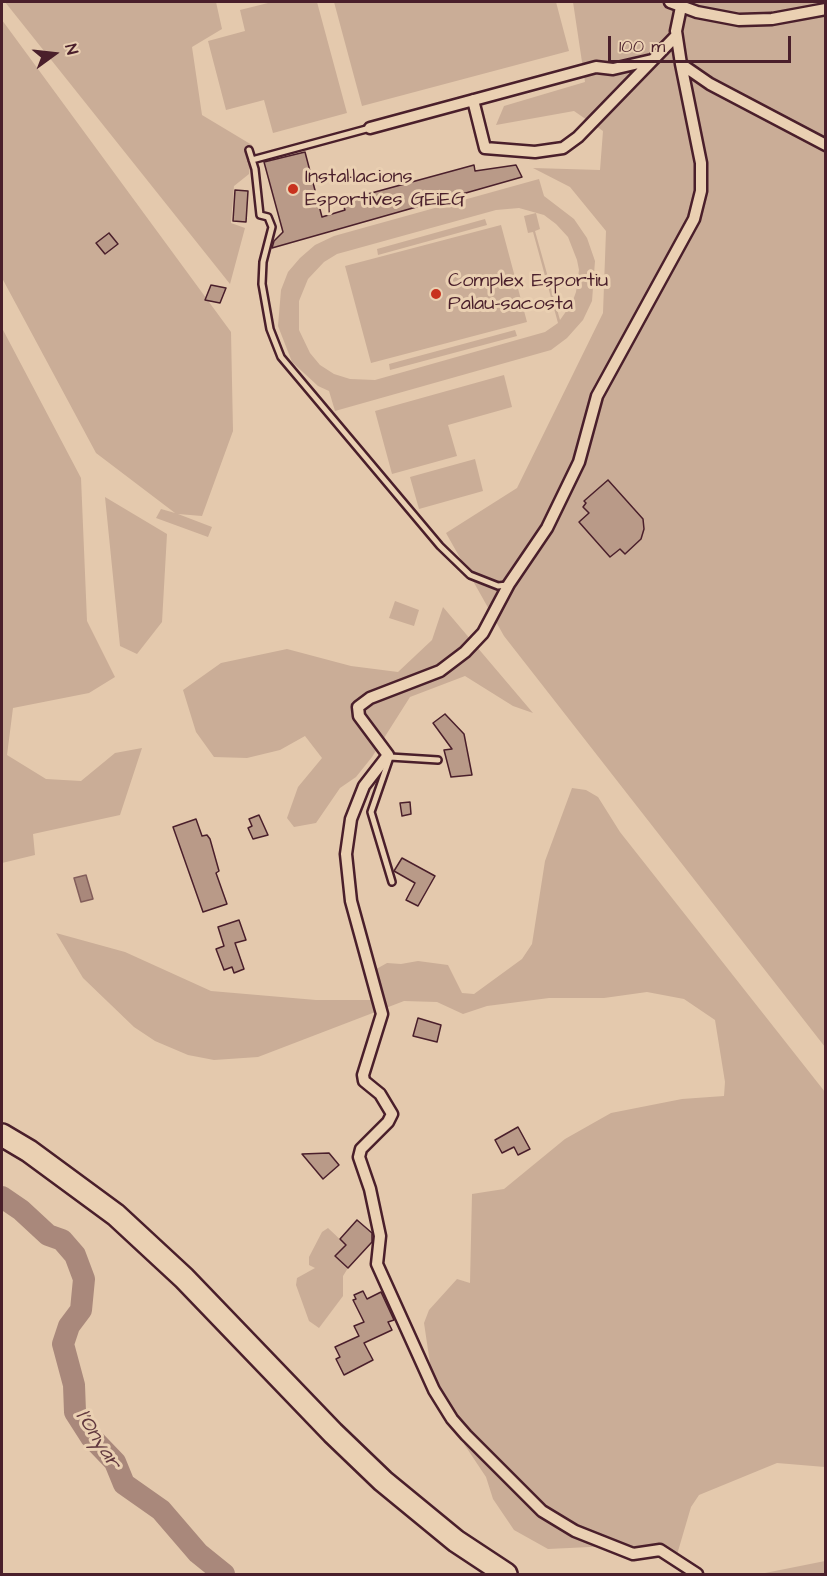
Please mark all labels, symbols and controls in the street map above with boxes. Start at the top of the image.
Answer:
north arrow [24,24,84,84]
scale bar [611,24,794,62]
text: 100 m [619,34,665,59]
text: N [59,42,83,57]
place label: Instal·lacions Esportives GEiEG [305,166,465,213]
marker: Instal·lacions Esportives GEiEG [286,182,300,196]
place label: Complex Esportiu Palau-sacosta [448,270,608,317]
marker: Complex Esportiu Palau-sacosta [429,287,443,301]
water label: l'Onyar [69,1406,125,1474]

